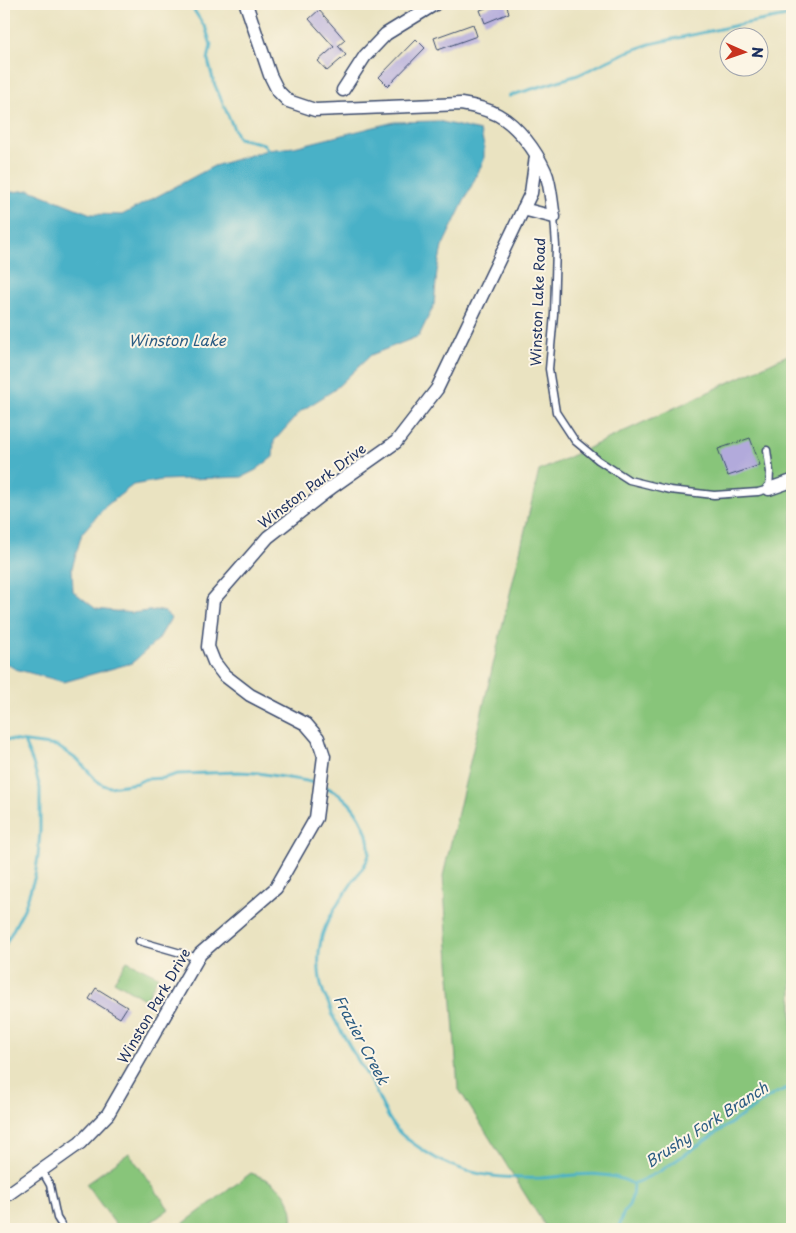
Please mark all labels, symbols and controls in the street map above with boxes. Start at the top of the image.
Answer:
north arrow [718,28,768,78]
text: N [747,47,768,58]
street label: Winston Lake Road [525,237,550,367]
water label: Winston Lake [128,328,227,351]
street label: Winston Park Drive [253,438,370,533]
street label: Winston Park Drive [112,944,195,1067]
water label: Frazier Creek [329,990,396,1089]
water label: Brushy Fork Branch [640,1075,772,1172]

